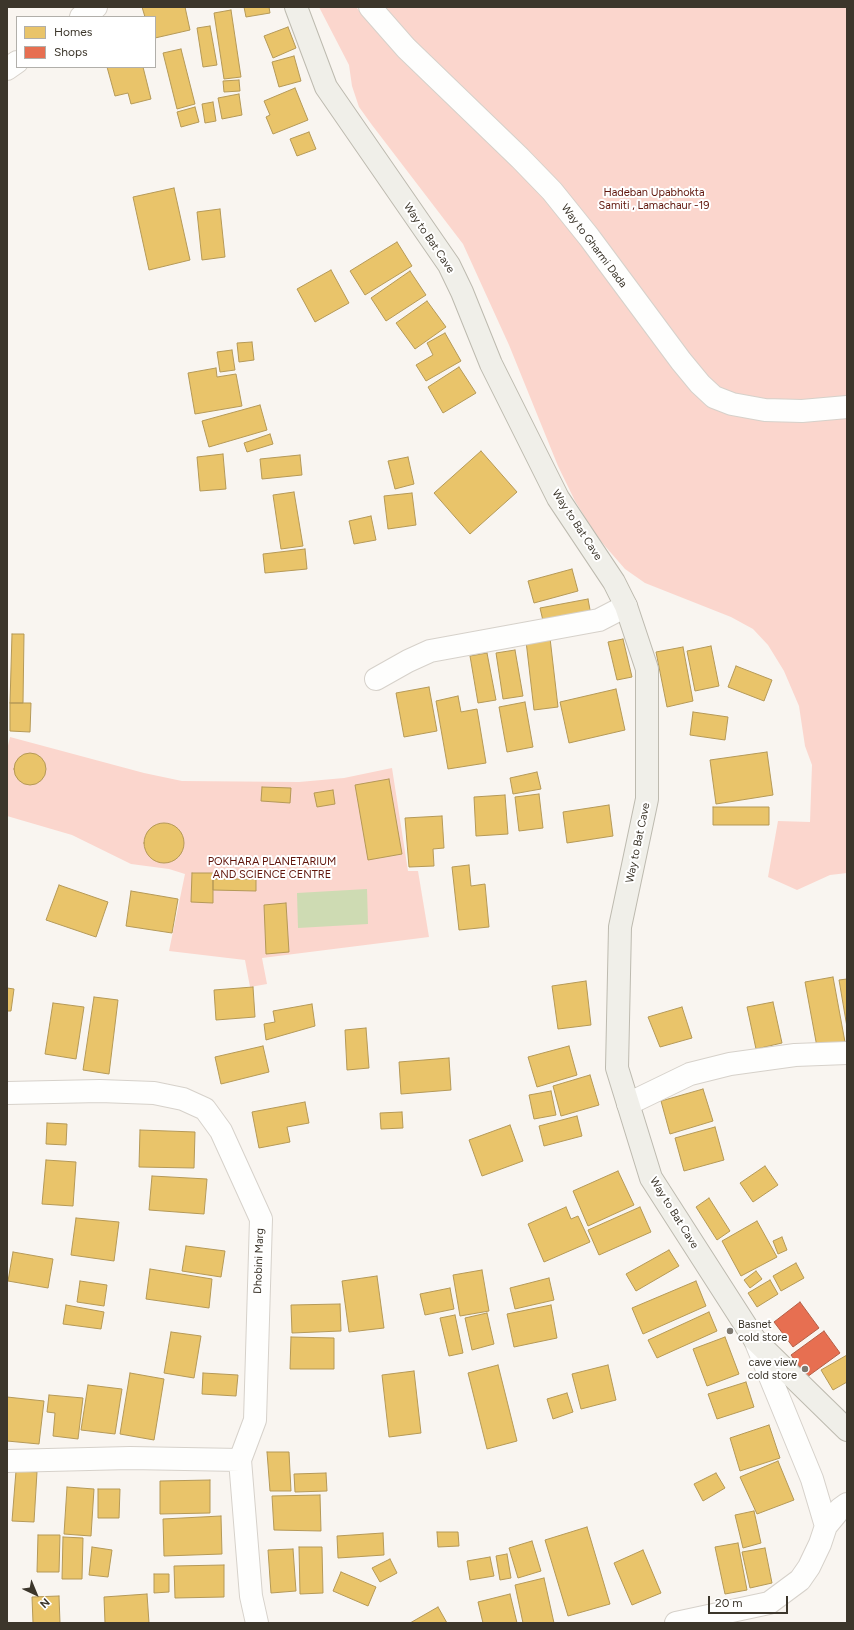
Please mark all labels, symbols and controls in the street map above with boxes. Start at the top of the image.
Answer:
legend [16,16,156,68]
text: Homes [54,25,92,39]
text: Shops [54,45,88,59]
park label: Hadeban Upabhokta Samiti , Lamachaur -19 [599,186,709,212]
street label: Way to Bat Cave [401,200,457,276]
street label: Way to Gharmi Dada [558,202,630,290]
street label: Way to Bat Cave [549,487,605,563]
street label: Way to Bat Cave [623,802,653,884]
park label: POKHARA PLANETARIUM AND SCIENCE CENTRE [208,855,336,881]
street label: Way to Bat Cave [647,1175,701,1251]
street label: Dhobini Marg [251,1228,267,1294]
place label: Basnet cold store [738,1318,787,1344]
marker: Basnet cold store [725,1326,735,1336]
place label: cave view cold store [748,1356,797,1382]
marker: cave view cold store [800,1364,810,1374]
north arrow [16,1574,56,1614]
scale bar [710,1588,790,1614]
text: N [37,1595,52,1611]
text: 20 m [715,1596,743,1610]

